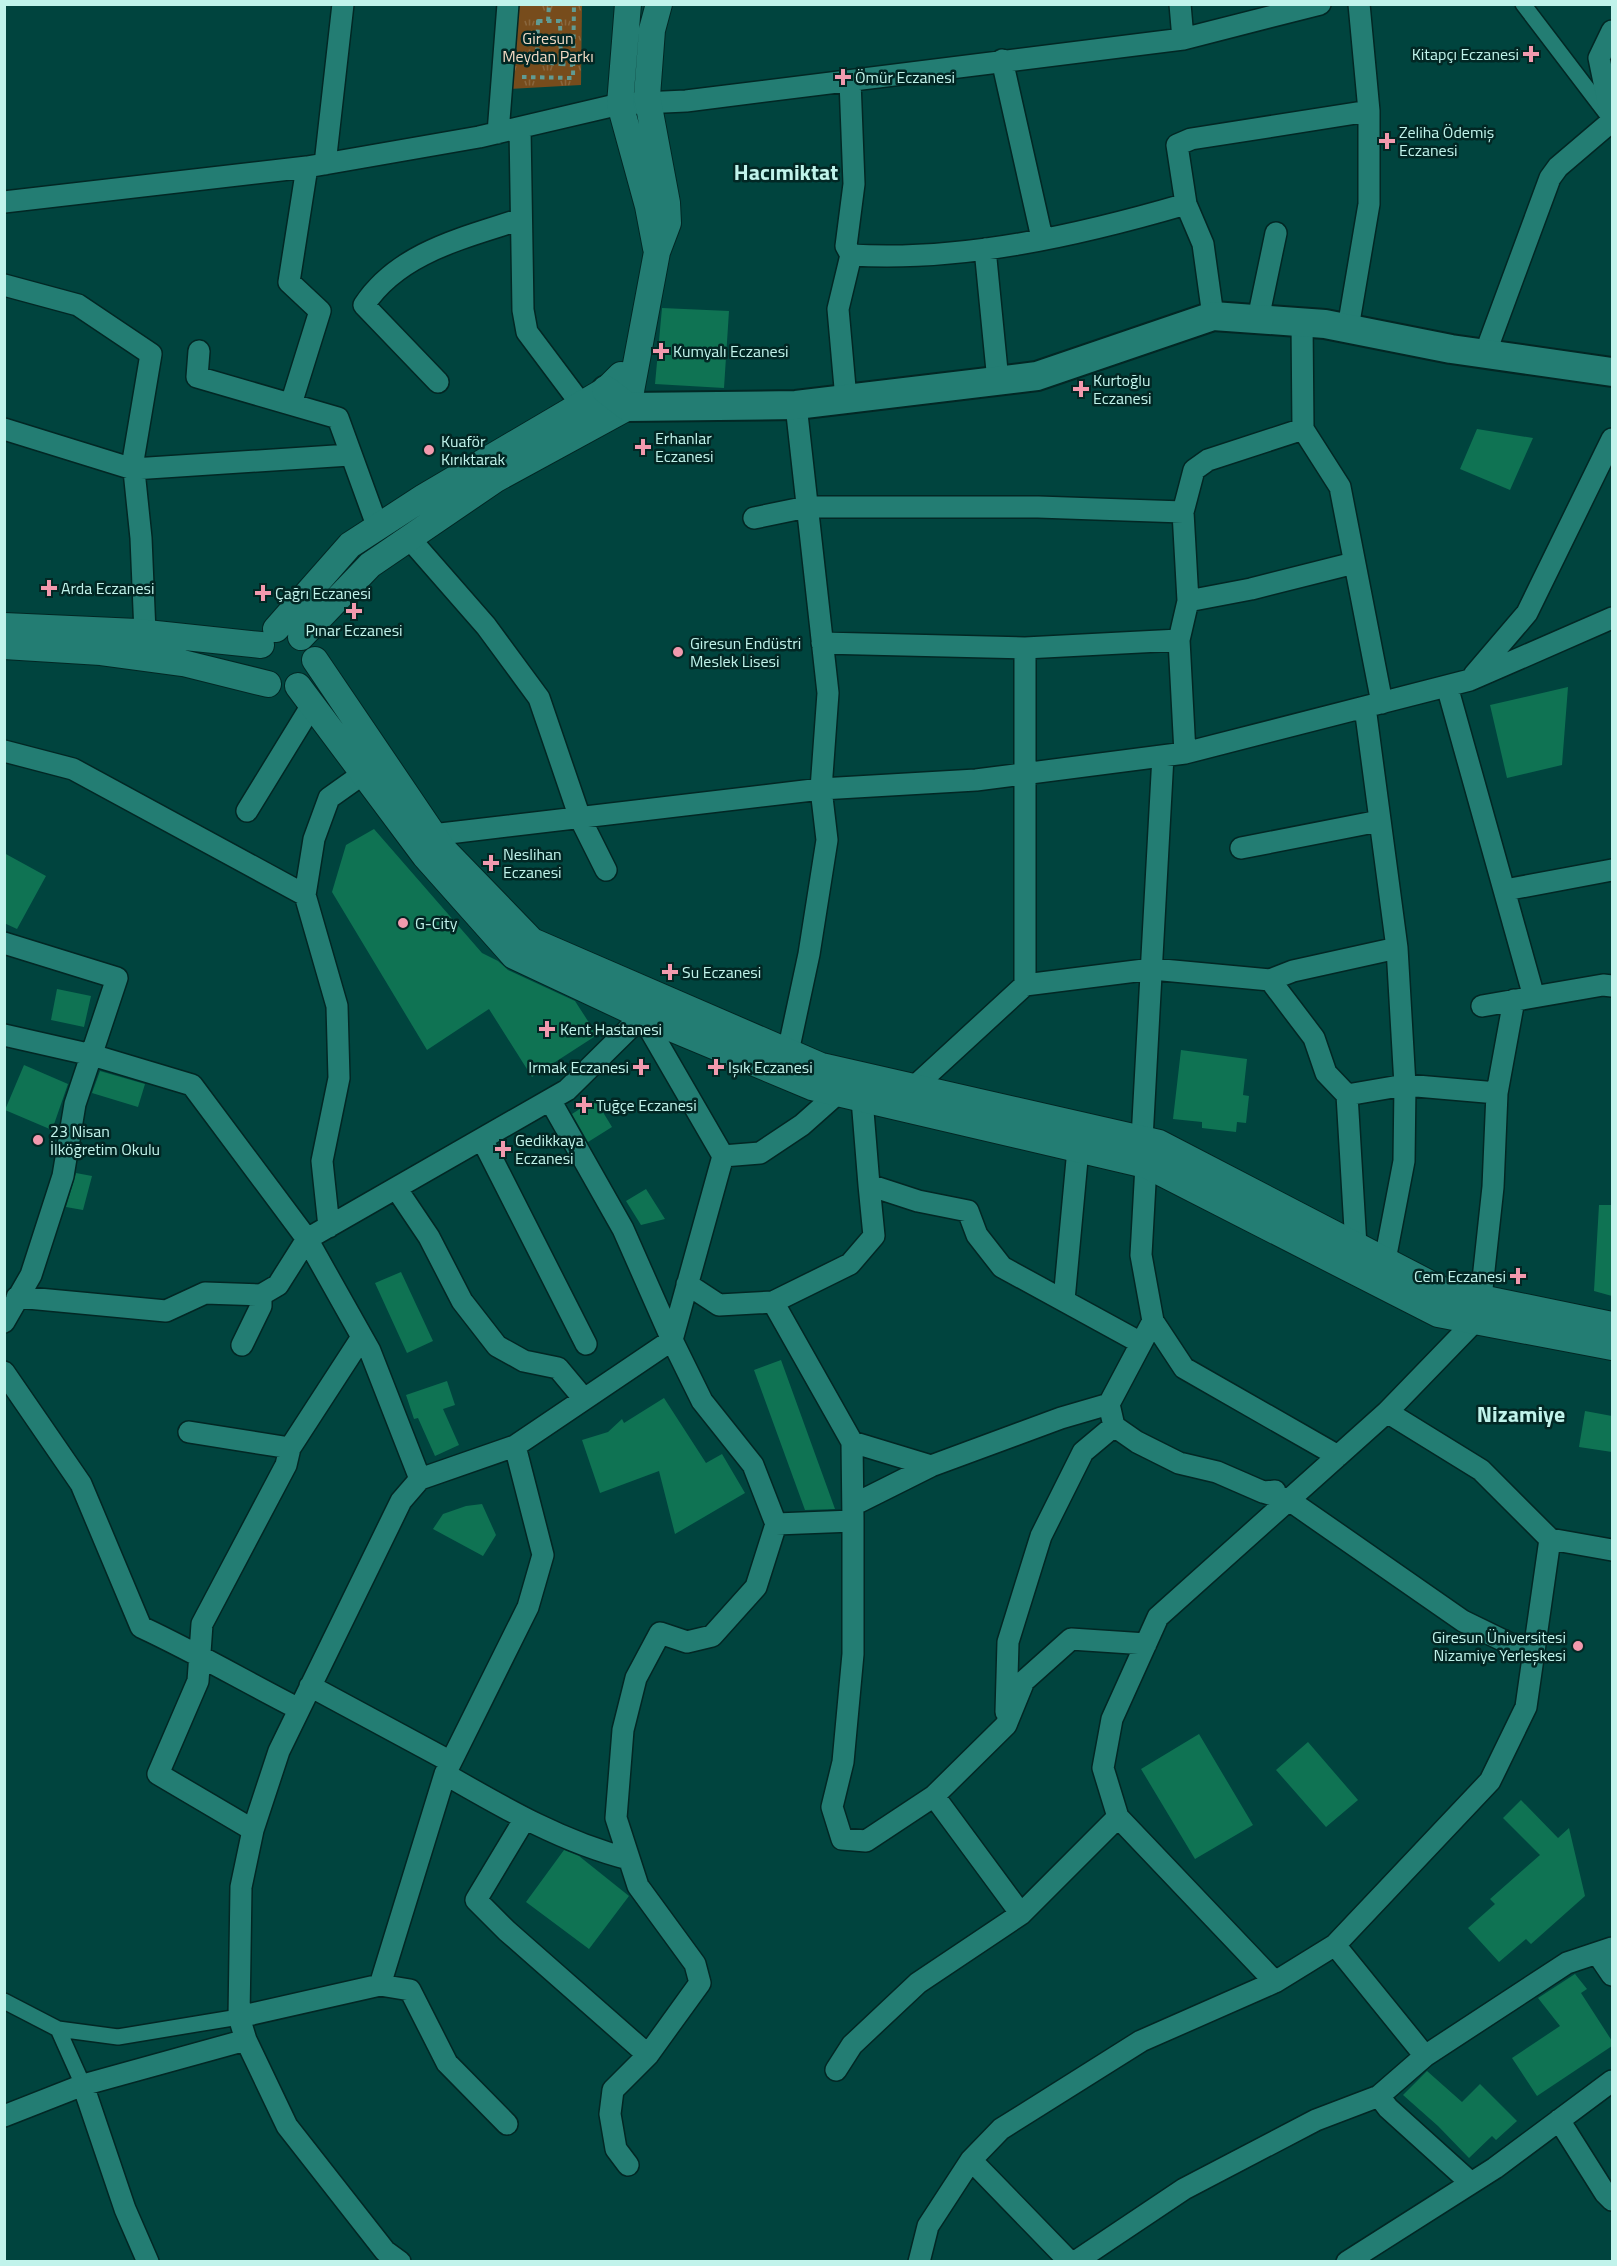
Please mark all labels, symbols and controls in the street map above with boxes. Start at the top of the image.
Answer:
park label: Giresun Meydan Parkı [502,26,594,68]
place label: Kitapçı Eczanesi [1412,42,1519,66]
marker: Kitapçı Eczanesi [1524,47,1538,61]
place label: Ömür Eczanesi [855,65,955,89]
marker: Ömür Eczanesi [836,70,850,84]
place label: Zeliha Ödemiş Eczanesi [1399,120,1494,162]
marker: Zeliha Ödemiş Eczanesi [1380,134,1394,148]
district label: Hacımiktat [734,155,838,189]
place label: Kumyalı Eczanesi [673,339,789,363]
marker: Kumyalı Eczanesi [654,344,668,358]
place label: Kurtoğlu Eczanesi [1093,368,1152,410]
marker: Kurtoğlu Eczanesi [1074,382,1088,396]
place label: Erhanlar Eczanesi [655,426,714,468]
place label: Kuaför Kırıktarak [441,429,505,471]
marker: Erhanlar Eczanesi [636,440,650,454]
marker: Kuaför Kırıktarak [422,443,436,457]
place label: Arda Eczanesi [61,576,154,600]
marker: Arda Eczanesi [42,581,56,595]
place label: Çağrı Eczanesi [275,581,371,605]
marker: Çağrı Eczanesi [256,586,270,600]
marker: Pınar Eczanesi [347,604,361,618]
place label: Pınar Eczanesi [305,618,403,642]
place label: Giresun Endüstri Meslek Lisesi [690,631,801,673]
marker: Giresun Endüstri Meslek Lisesi [671,645,685,659]
place label: Neslihan Eczanesi [503,842,562,884]
marker: Neslihan Eczanesi [484,856,498,870]
place label: G-City [415,911,458,935]
marker: G-City [396,916,410,930]
place label: Su Eczanesi [682,960,761,984]
marker: Su Eczanesi [663,965,677,979]
place label: Kent Hastanesi [560,1017,662,1041]
marker: Kent Hastanesi [538,1020,556,1038]
place label: Irmak Eczanesi [528,1055,629,1079]
place label: Işık Eczanesi [728,1055,813,1079]
marker: Irmak Eczanesi [634,1060,648,1074]
marker: Işık Eczanesi [709,1060,723,1074]
place label: Tuğçe Eczanesi [596,1093,697,1117]
marker: Tuğçe Eczanesi [577,1098,591,1112]
place label: 23 Nisan İlköğretim Okulu [50,1119,160,1161]
place label: Gedikkaya Eczanesi [515,1128,584,1170]
marker: 23 Nisan İlköğretim Okulu [31,1133,45,1147]
marker: Gedikkaya Eczanesi [496,1142,510,1156]
place label: Cem Eczanesi [1414,1264,1506,1288]
marker: Cem Eczanesi [1511,1269,1525,1283]
district label: Nizamiye [1477,1397,1565,1431]
place label: Giresun Üniversitesi Nizamiye Yerleşkesi [1432,1625,1566,1667]
marker: Giresun Üniversitesi Nizamiye Yerleşkesi [1571,1639,1585,1653]

